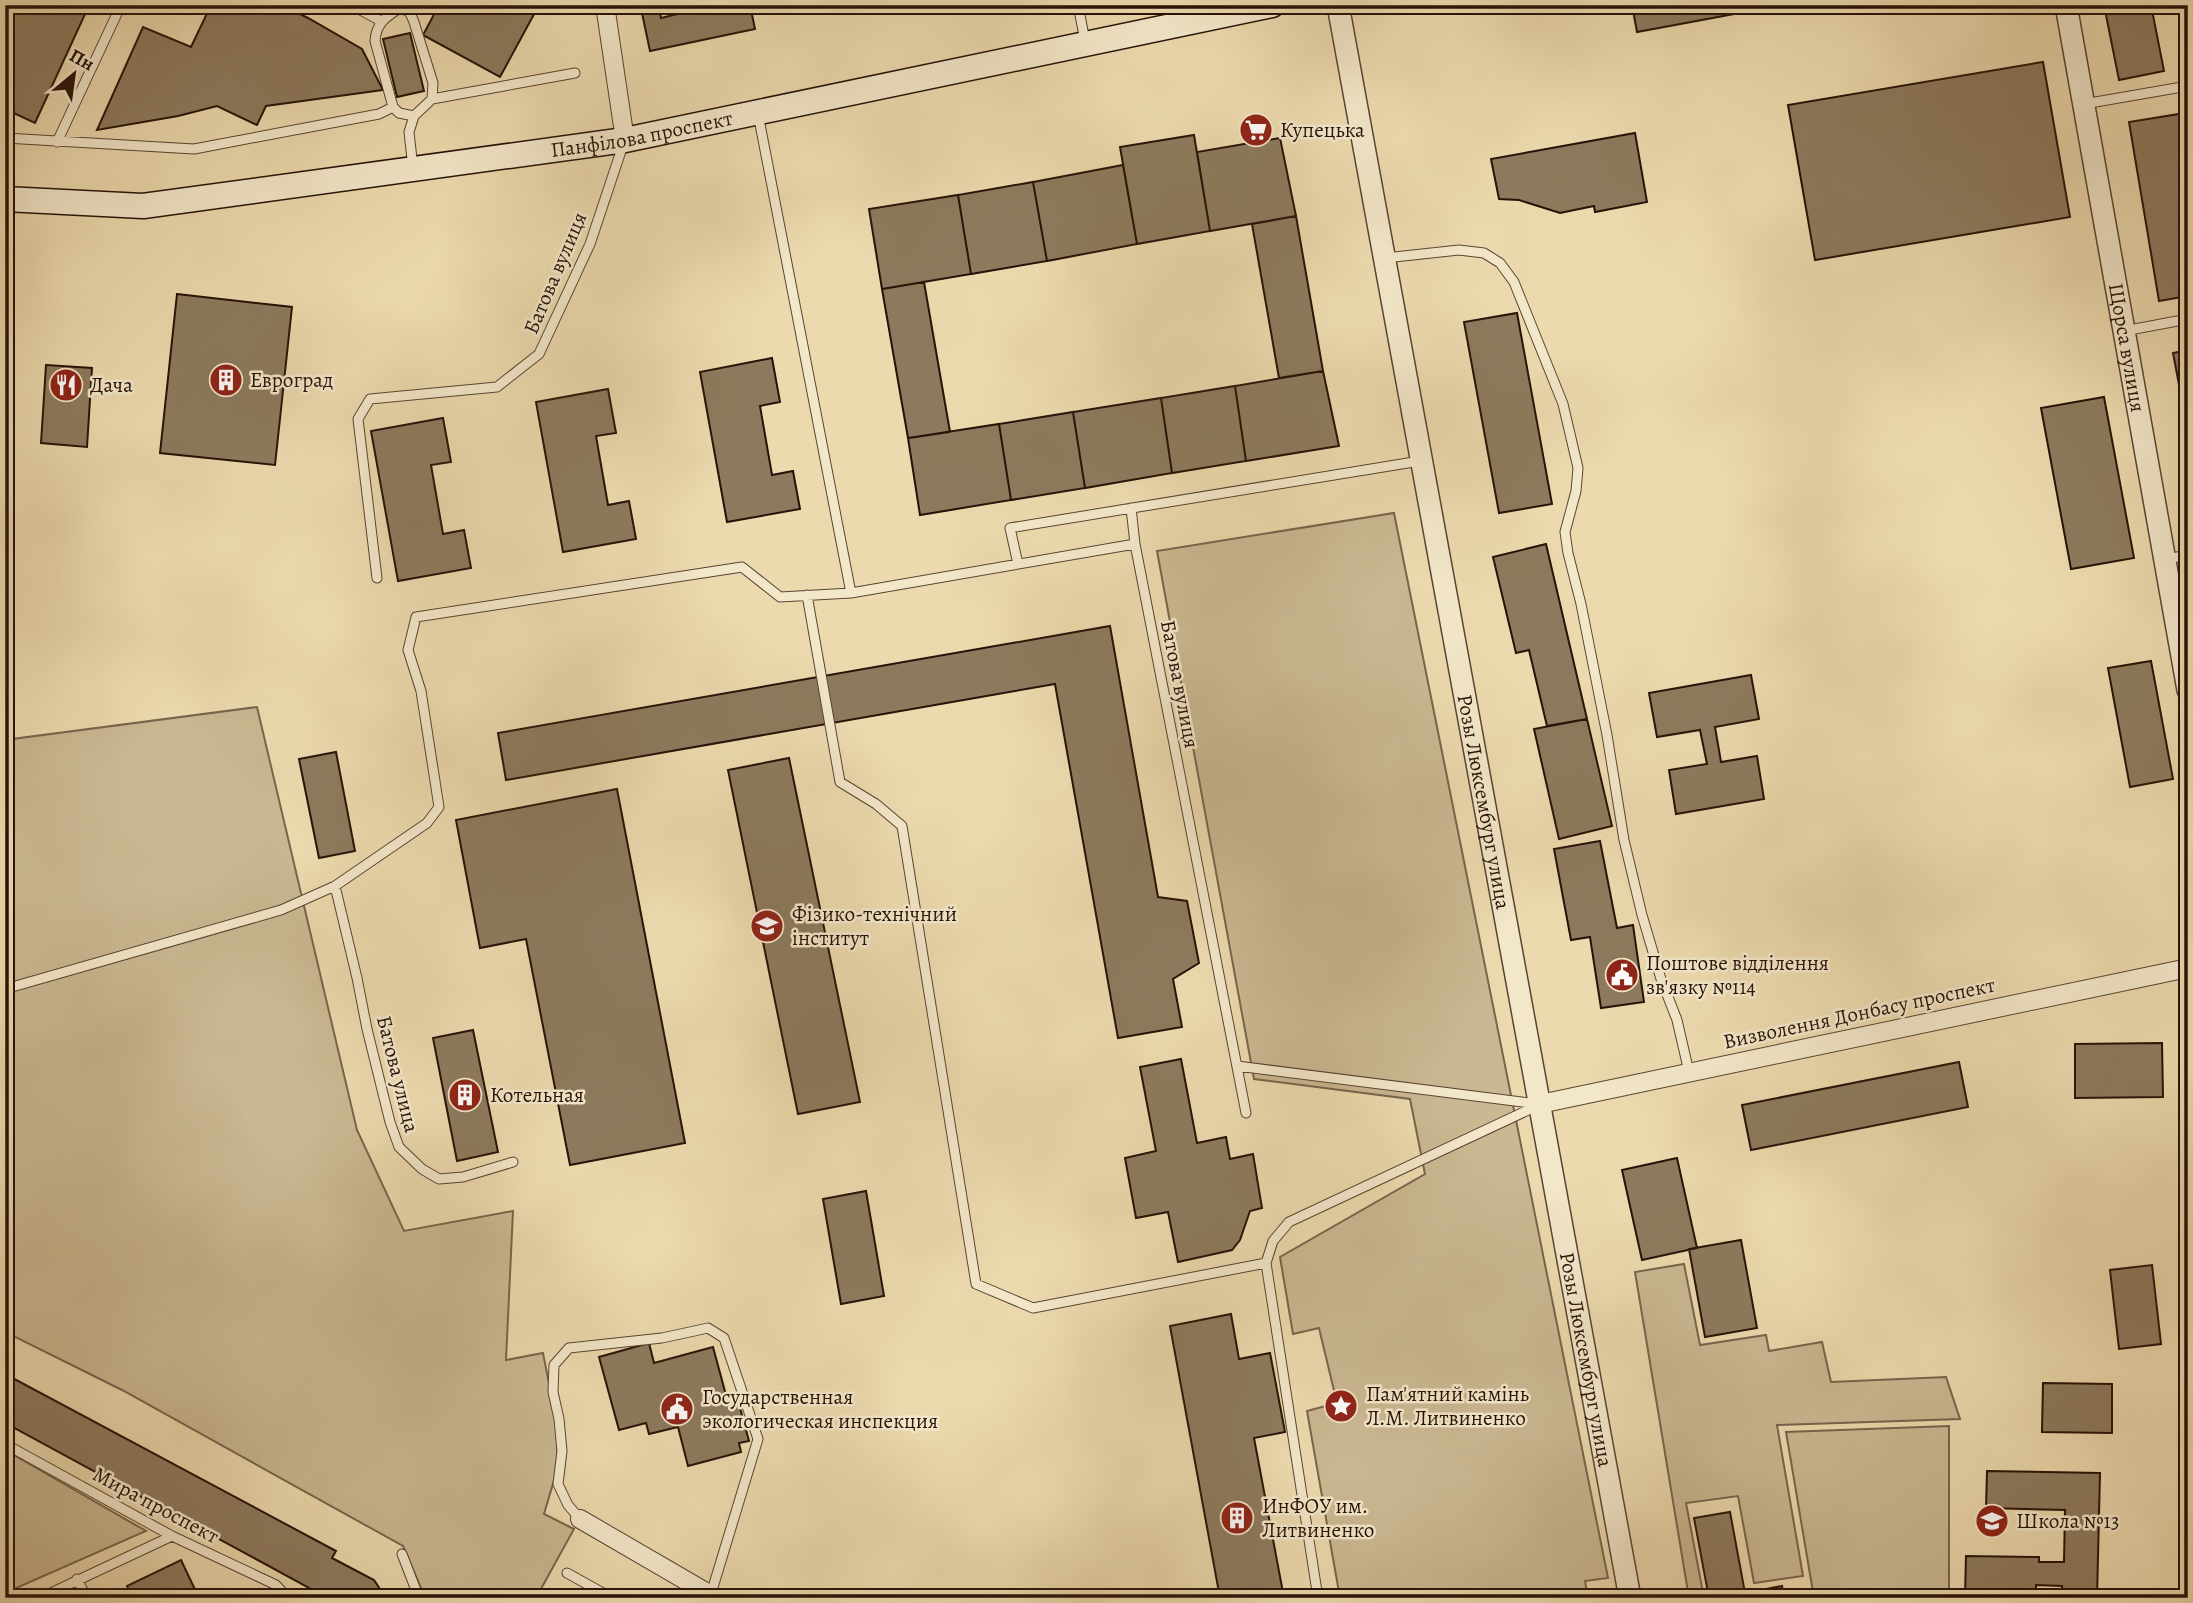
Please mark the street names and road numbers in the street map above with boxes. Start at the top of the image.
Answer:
street label: Панфілова проспект [549,104,735,164]
street label: Батова вулиця [517,208,593,338]
street label: Щорса вулиця [2102,281,2152,414]
street label: Батова вулиця [1154,618,1206,750]
street label: Розы Люксембург улица [1451,692,1518,912]
street label: Визволення Донбасу проспект [1721,970,1997,1056]
street label: Батова улица [370,1013,426,1136]
street label: Розы Люксембург улица [1553,1250,1620,1470]
street label: Мира проспект [88,1460,224,1550]

